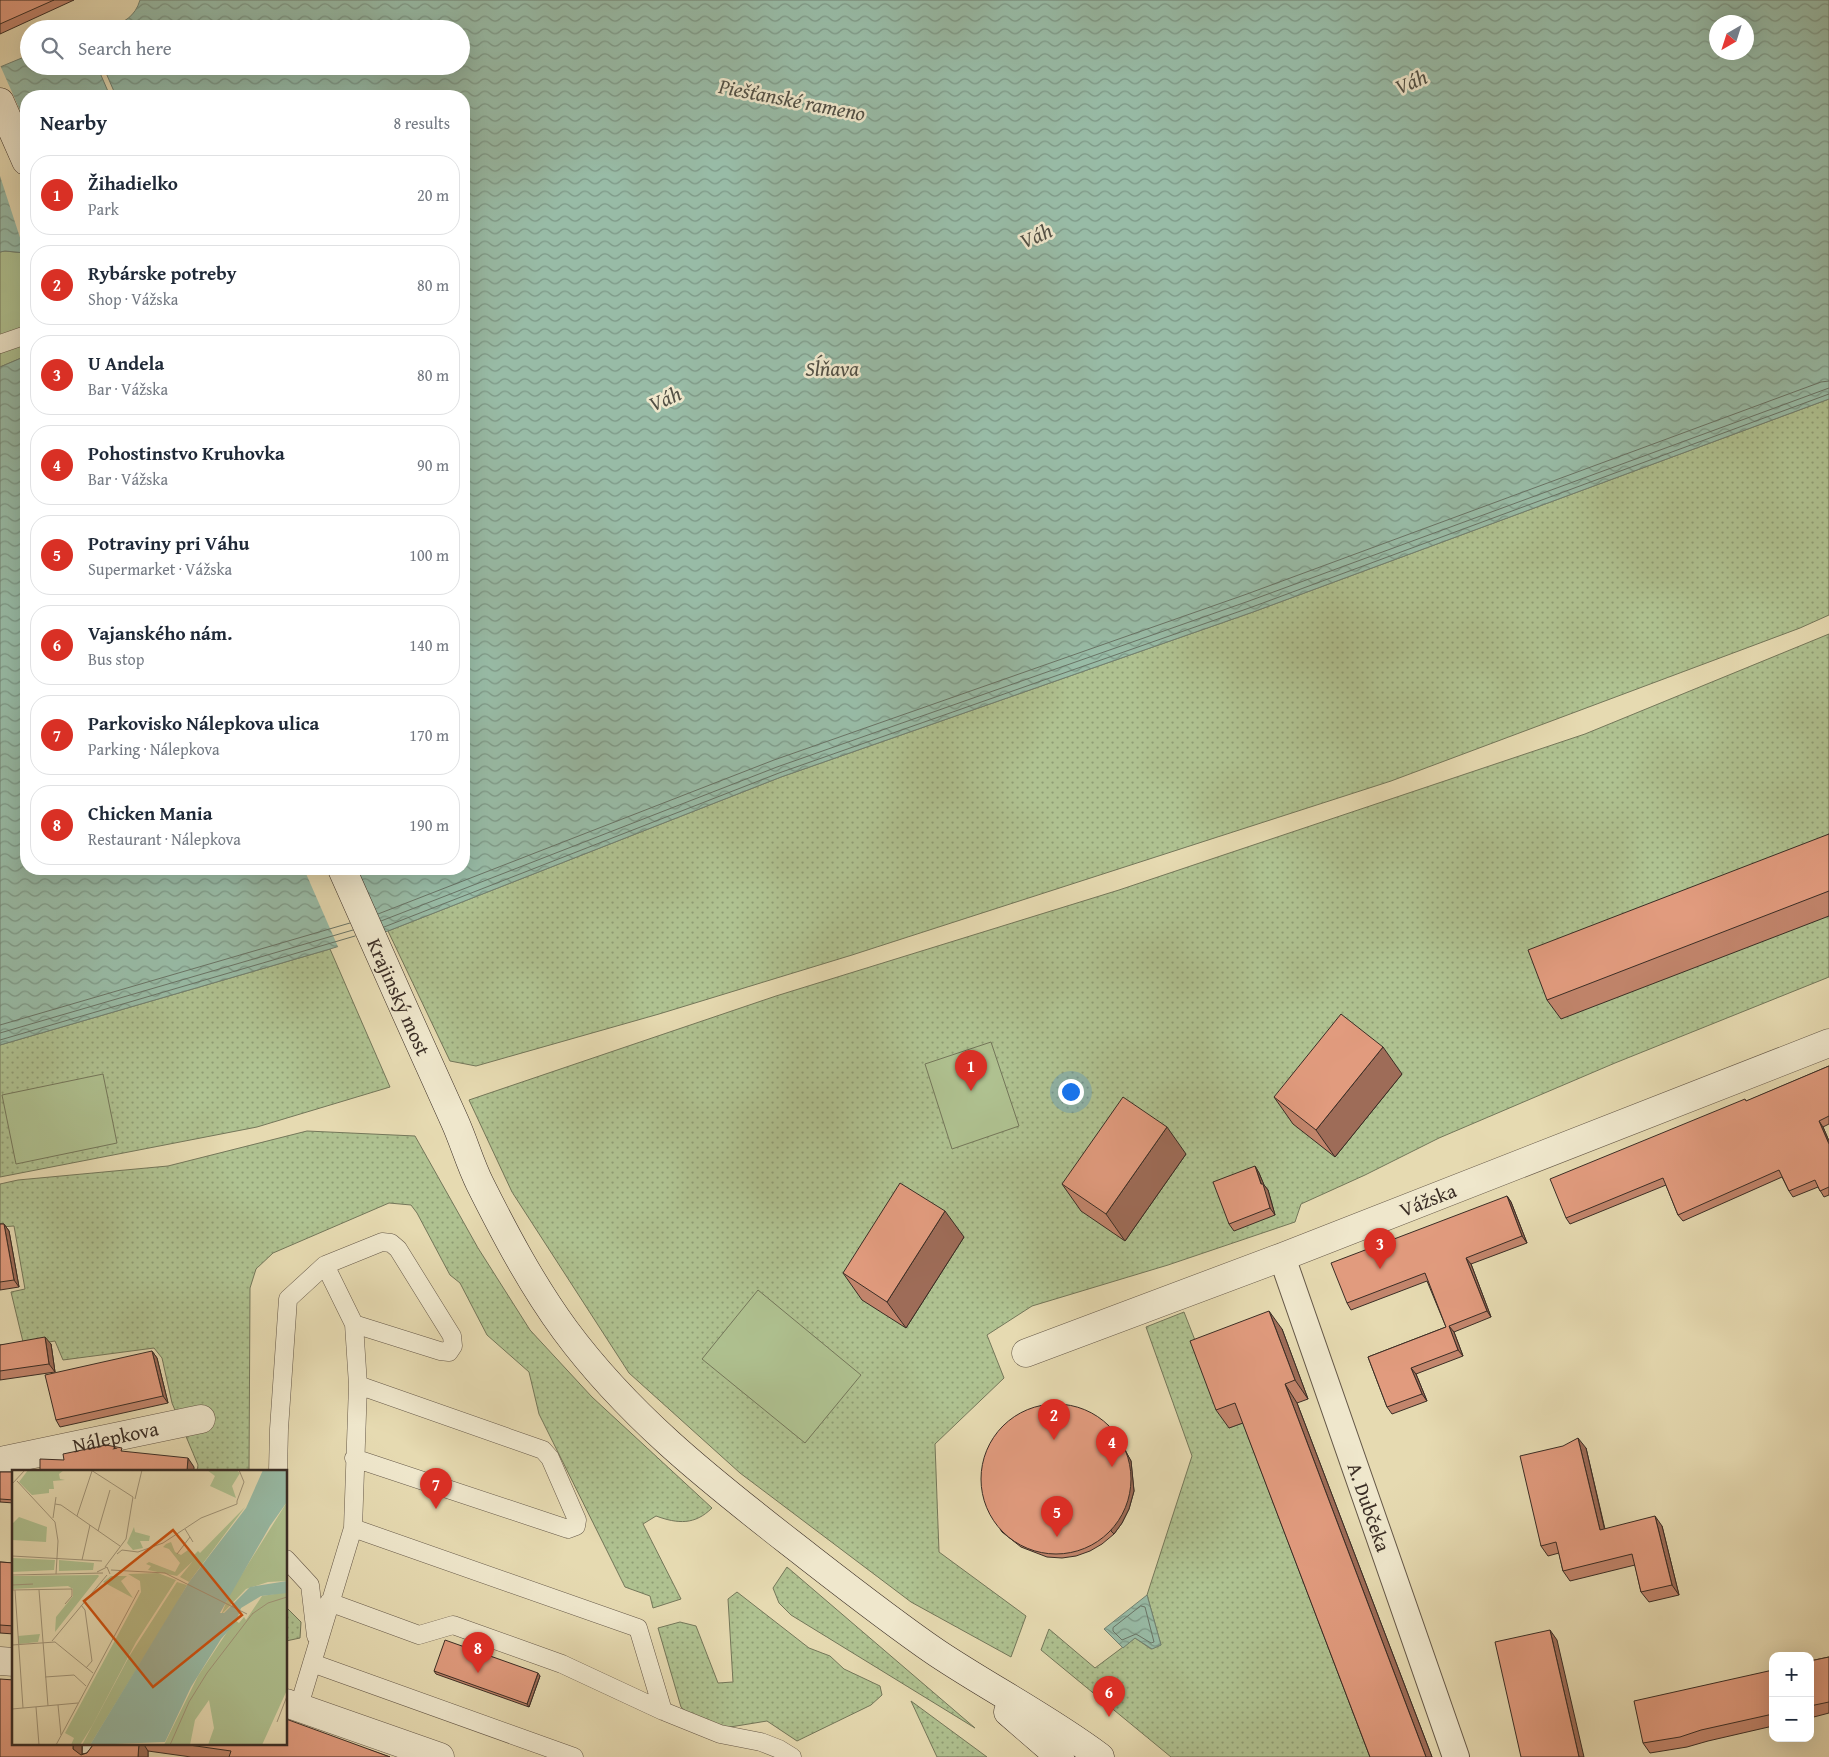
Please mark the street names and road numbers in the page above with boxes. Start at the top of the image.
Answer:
street label: Krajinský most [360,933,438,1060]
street label: Vážska [1395,1175,1461,1224]
street label: Nálepkova [70,1413,161,1459]
street label: A. Dubčeka [1341,1459,1399,1556]

